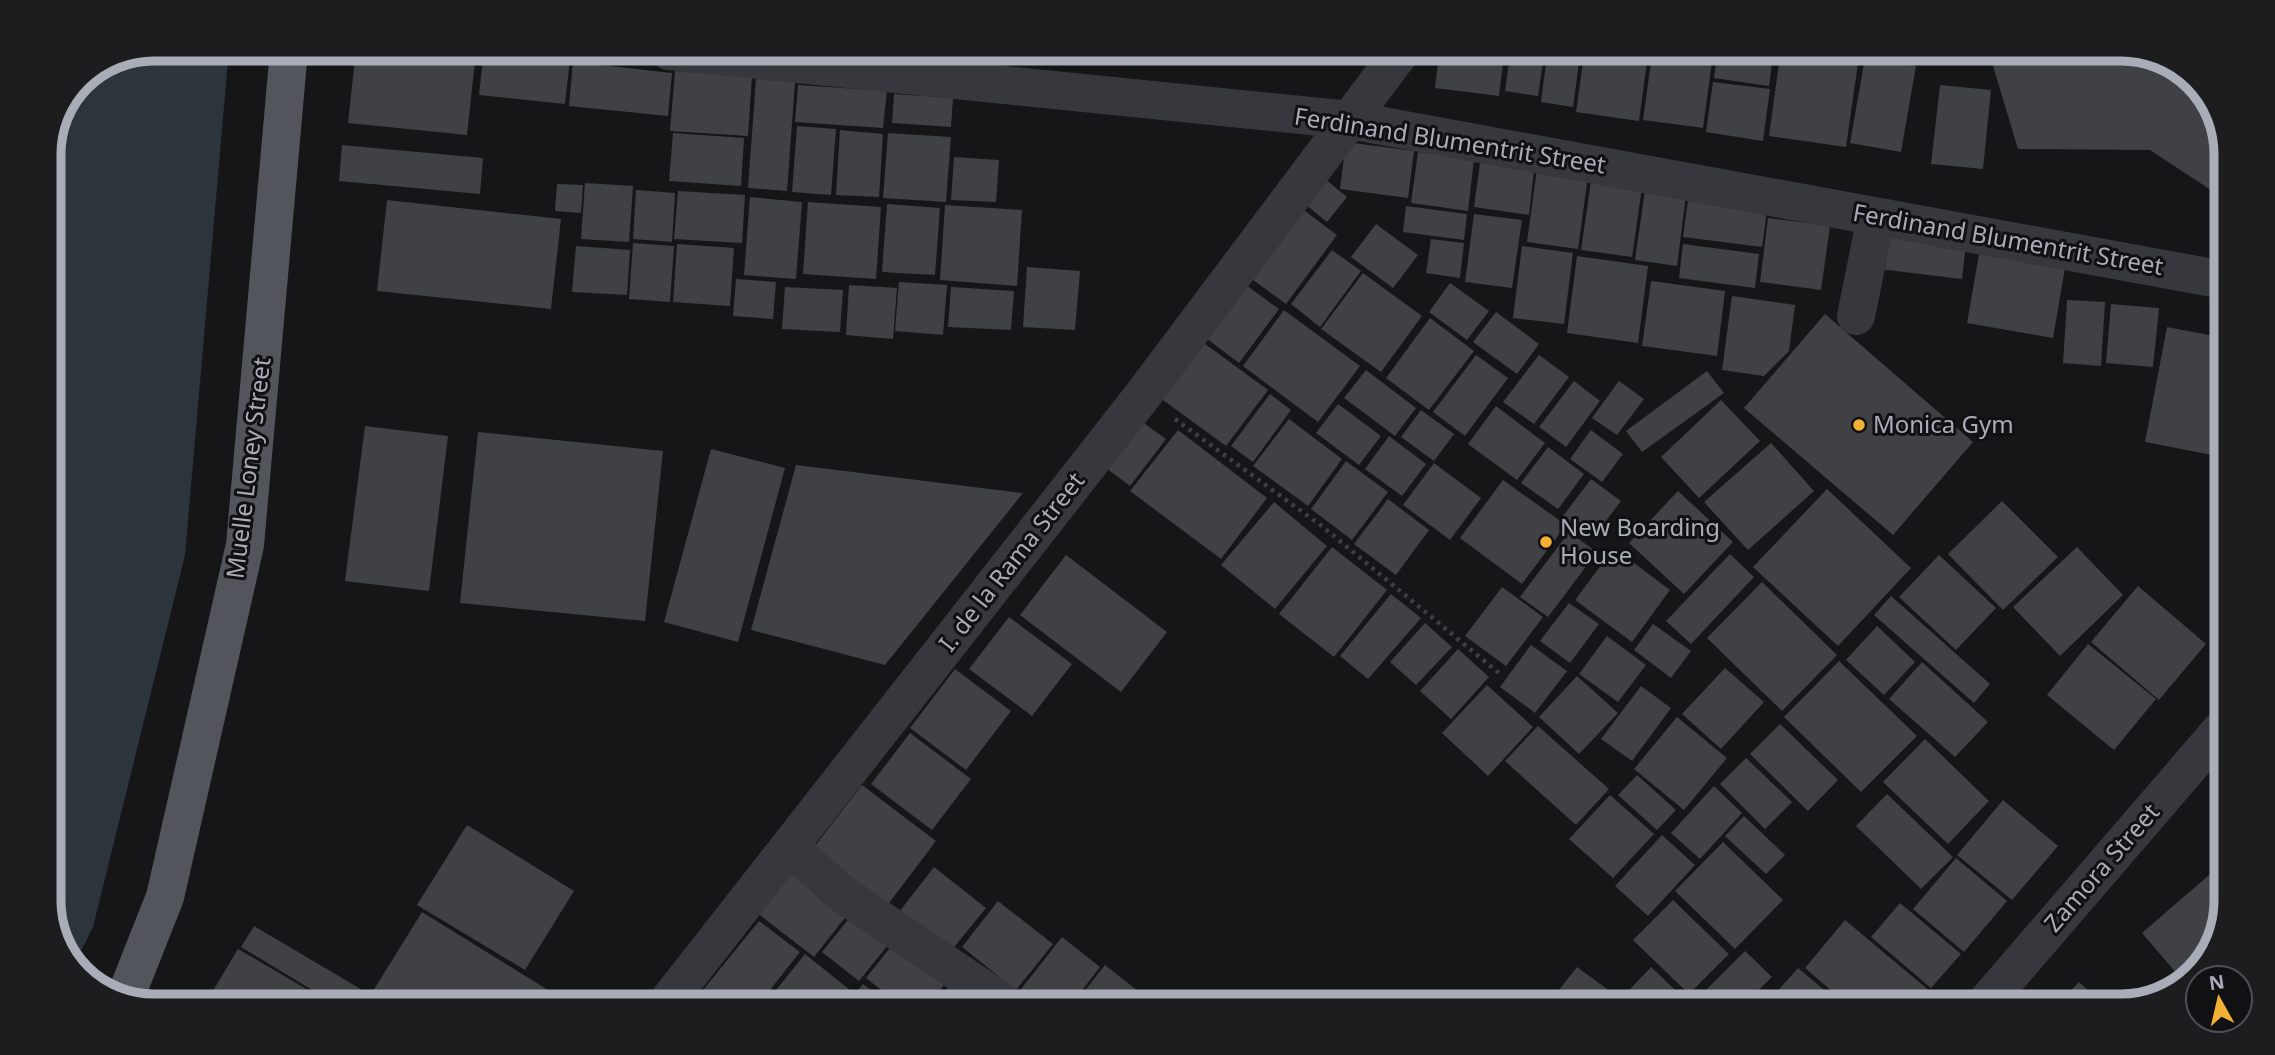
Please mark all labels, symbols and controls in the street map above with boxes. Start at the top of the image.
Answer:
street label: Ferdinand Blumentrit Street [1292,99,1609,180]
street label: Ferdinand Blumentrit Street [1850,195,2166,282]
street label: Muelle Loney Street [218,355,278,580]
place label: Monica Gym [1873,407,2014,440]
marker: Monica Gym [1851,417,1867,433]
street label: I. de la Rama Street [930,464,1091,657]
place label: New Boarding House [1560,510,1720,571]
marker: New Boarding House [1538,534,1554,550]
street label: Zamora Street [2036,795,2166,938]
north arrow [2184,964,2254,1034]
text: N [2207,968,2226,996]

